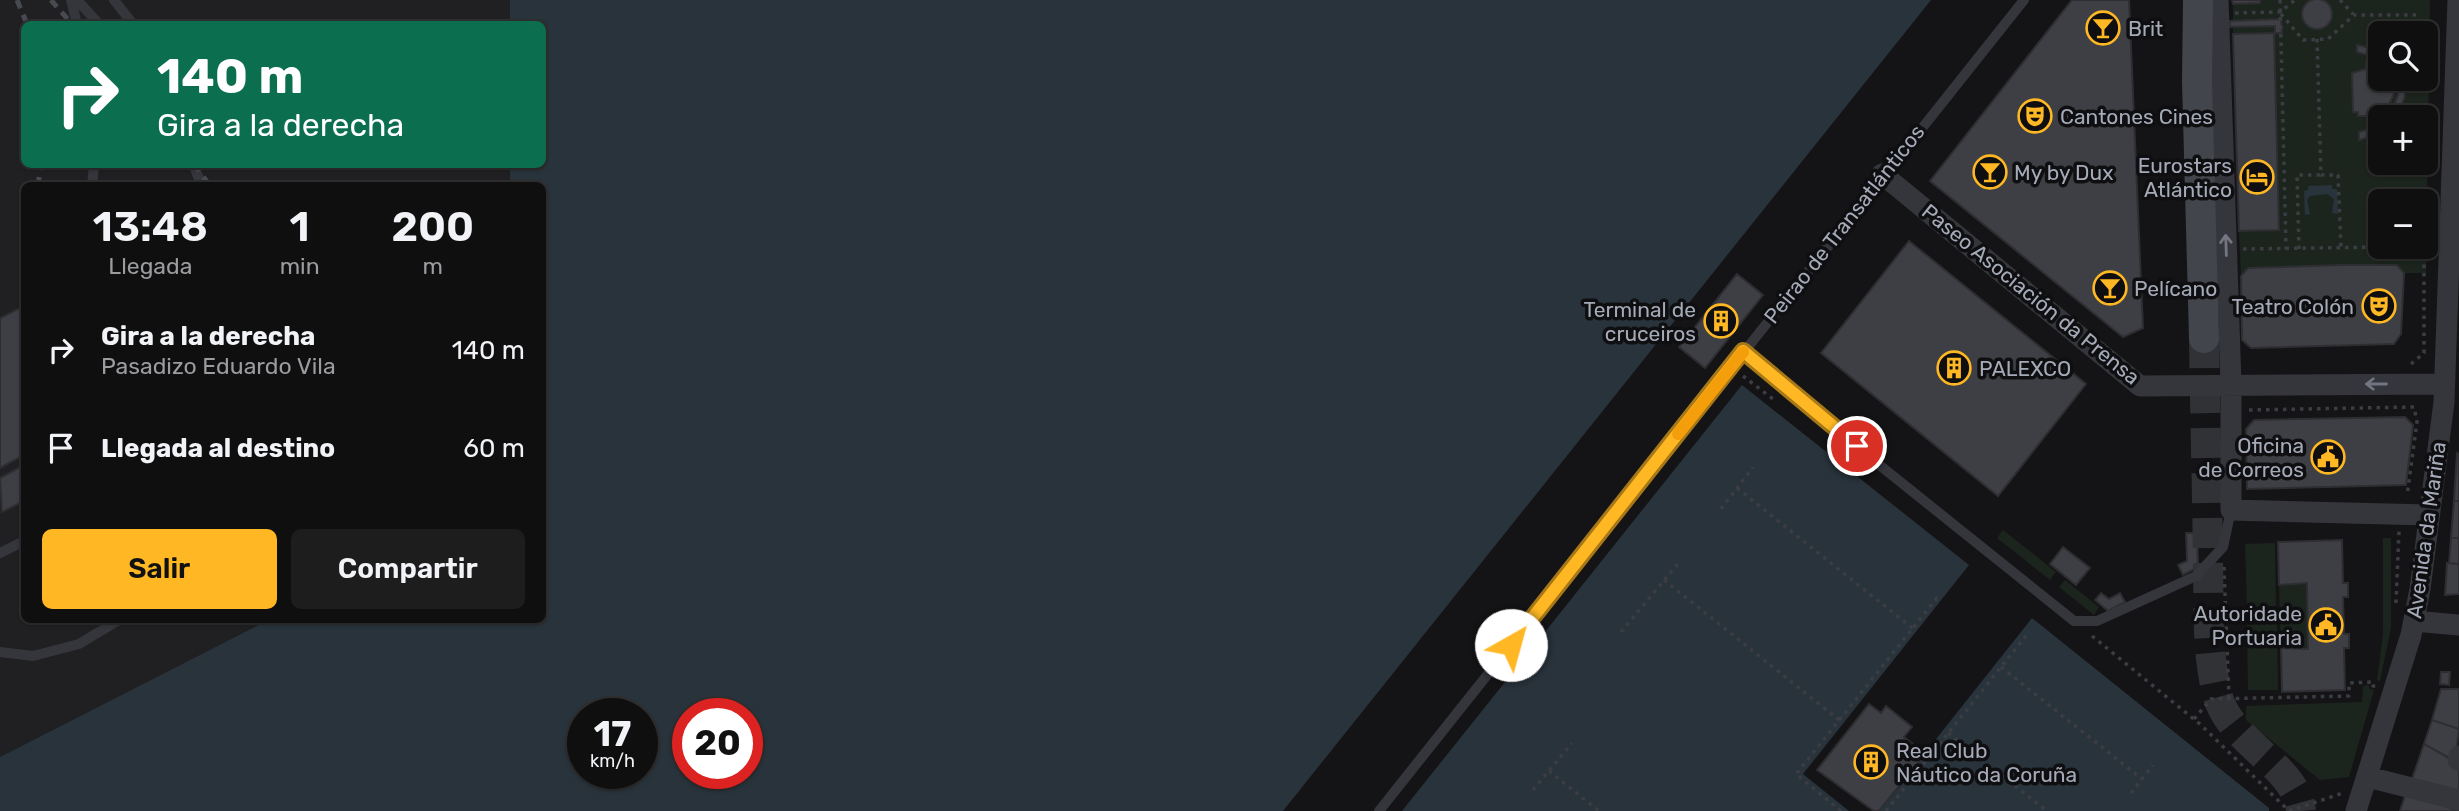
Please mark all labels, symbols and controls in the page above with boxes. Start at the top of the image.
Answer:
bar icon: Brit [2084,9,2122,47]
place label: Brit [2128,16,2163,41]
map controls [2368,21,2438,259]
button: search [2368,21,2438,91]
text: 140 m [157,47,303,105]
icon: right [42,49,133,140]
theatre icon: Cantones Cines [2016,97,2054,135]
place label: Cantones Cines [2060,104,2213,129]
button: + [2368,105,2438,175]
text: Gira a la derecha [157,106,404,144]
street label: Peirao de Transatlánticos [1759,120,1929,328]
bar icon: My by Dux [1971,153,2009,191]
place label: Eurostars Atlántico [2138,153,2232,202]
hotel icon: Eurostars Atlántico [2238,158,2276,196]
place label: My by Dux [2014,160,2114,185]
button: − [2368,189,2438,259]
street label: Paseo Asociación da Prensa [1917,198,2145,390]
text: 13:48 [93,202,208,252]
text: 1 [290,202,310,252]
text: 200 [391,202,474,252]
one-way arrow [2219,233,2232,256]
text: Llegada [108,252,192,280]
text: min [280,252,320,280]
text: m [423,252,443,280]
bar icon: Pelícano [2091,269,2129,307]
place label: Pelícano [2134,276,2217,301]
theatre icon: Teatro Colón [2360,287,2398,325]
place label: Teatro Colón [2231,294,2354,319]
place label: Terminal de cruceiros [1584,297,1696,346]
building icon: Terminal de cruceiros [1702,302,1740,340]
text: Gira a la derecha [101,321,315,352]
icon: right [42,331,80,369]
text: 140 m [452,335,525,366]
building icon: PALEXCO [1935,349,1973,387]
text: Pasadizo Eduardo Vila [101,352,336,380]
place label: PALEXCO [1979,356,2071,381]
one-way arrow [2365,377,2388,391]
pin [1827,416,1887,476]
icon: arrive [1838,427,1876,465]
icon: arrive [42,429,80,467]
text: Llegada al destino [101,433,335,464]
text: 60 m [463,433,525,464]
place label: Oficina de Correos [2198,433,2304,482]
public building icon: Oficina de Correos [2309,438,2347,476]
street label: Avenida da Mariña [2401,440,2451,620]
button: Salir [42,529,277,609]
button: Compartir [291,529,525,609]
place label: Autoridade Portuaria [2194,601,2302,650]
public building icon: Autoridade Portuaria [2307,606,2345,644]
position arrow [1474,608,1548,682]
speed limit sign: 20 [672,698,763,789]
text: 17 [594,713,631,755]
place label: Real Club Náutico da Coruña [1896,738,2077,787]
building icon: Real Club Náutico da Coruña [1852,743,1890,781]
text: km/h [590,750,635,772]

